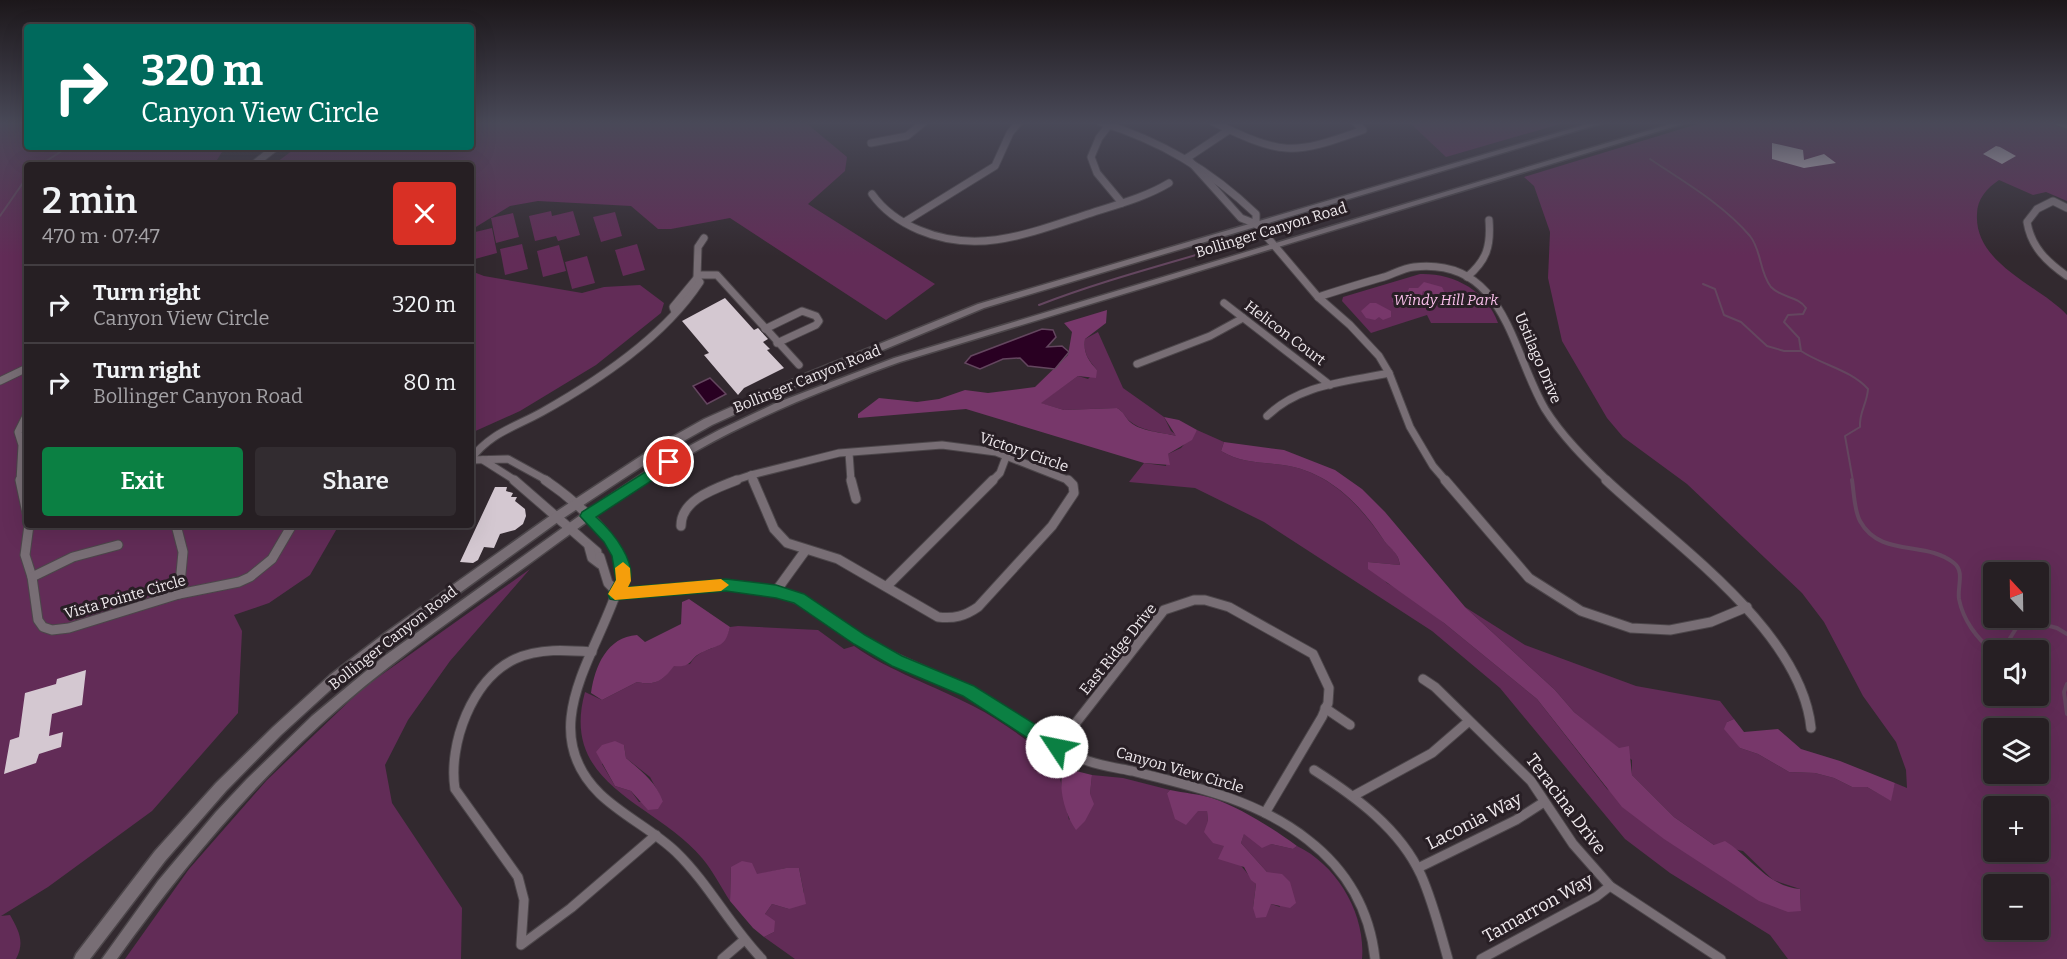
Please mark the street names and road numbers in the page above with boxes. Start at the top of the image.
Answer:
street label: Bollinger Canyon Road [1193,198,1349,262]
street label: Helicon Court [1241,297,1329,370]
street label: Ustilago Drive [1511,310,1565,406]
street label: Bollinger Canyon Road [731,341,883,417]
street label: Victory Circle [977,428,1071,476]
street label: Vista Pointe Circle [62,571,188,623]
street label: Bollinger Canyon Road [325,582,461,694]
street label: East Ridge Drive [1076,600,1160,698]
street label: Canyon View Circle [1114,743,1246,797]
street label: Teracina Drive [1521,749,1611,859]
street label: Laconia Way [1422,787,1526,855]
street label: Tamarron Way [1479,868,1597,947]

